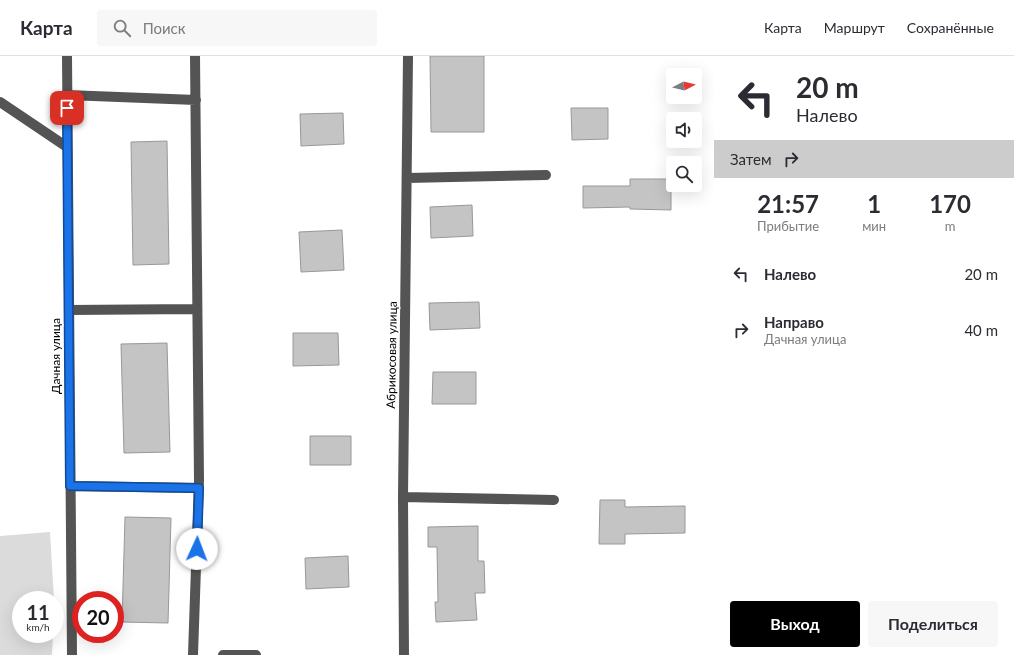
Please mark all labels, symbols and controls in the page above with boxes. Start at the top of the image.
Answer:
search box [97,10,377,46]
text: Карта [20,16,73,39]
icon: search [111,17,133,39]
text: Поиск [143,19,186,37]
text: Карта [764,19,802,36]
text: Маршрут [824,19,885,36]
text: Сохранённые [907,19,994,36]
north arrow [666,68,702,104]
map controls [666,68,702,192]
text: 20 m [796,70,859,104]
icon: left [730,72,782,124]
pin [50,91,84,125]
icon: arrive [56,97,78,119]
text: Налево [796,104,858,126]
button: sound [666,112,702,148]
icon: right [780,148,802,170]
text: Затем [730,150,772,168]
button: search [666,156,702,192]
text: 21:57 [757,189,819,218]
text: 1 [867,189,881,218]
text: 170 [929,189,971,218]
text: Прибытие [757,218,819,234]
text: мин [862,218,886,234]
text: m [945,218,955,234]
icon: left [730,263,752,285]
text: Налево [764,265,816,283]
text: 20 m [964,265,998,283]
street label: Абрикосовая улица [383,301,400,409]
text: Направо [764,313,824,331]
street label: Дачная улица [48,318,63,394]
icon: right [730,319,752,341]
text: 40 m [964,321,998,339]
text: Дачная улица [764,331,846,347]
position arrow [176,528,218,570]
speed limit sign: 20 [72,591,124,643]
text: 11 [26,600,50,624]
button: Выход [730,601,860,647]
button: Поделиться [868,601,998,647]
text: km/h [26,621,50,633]

